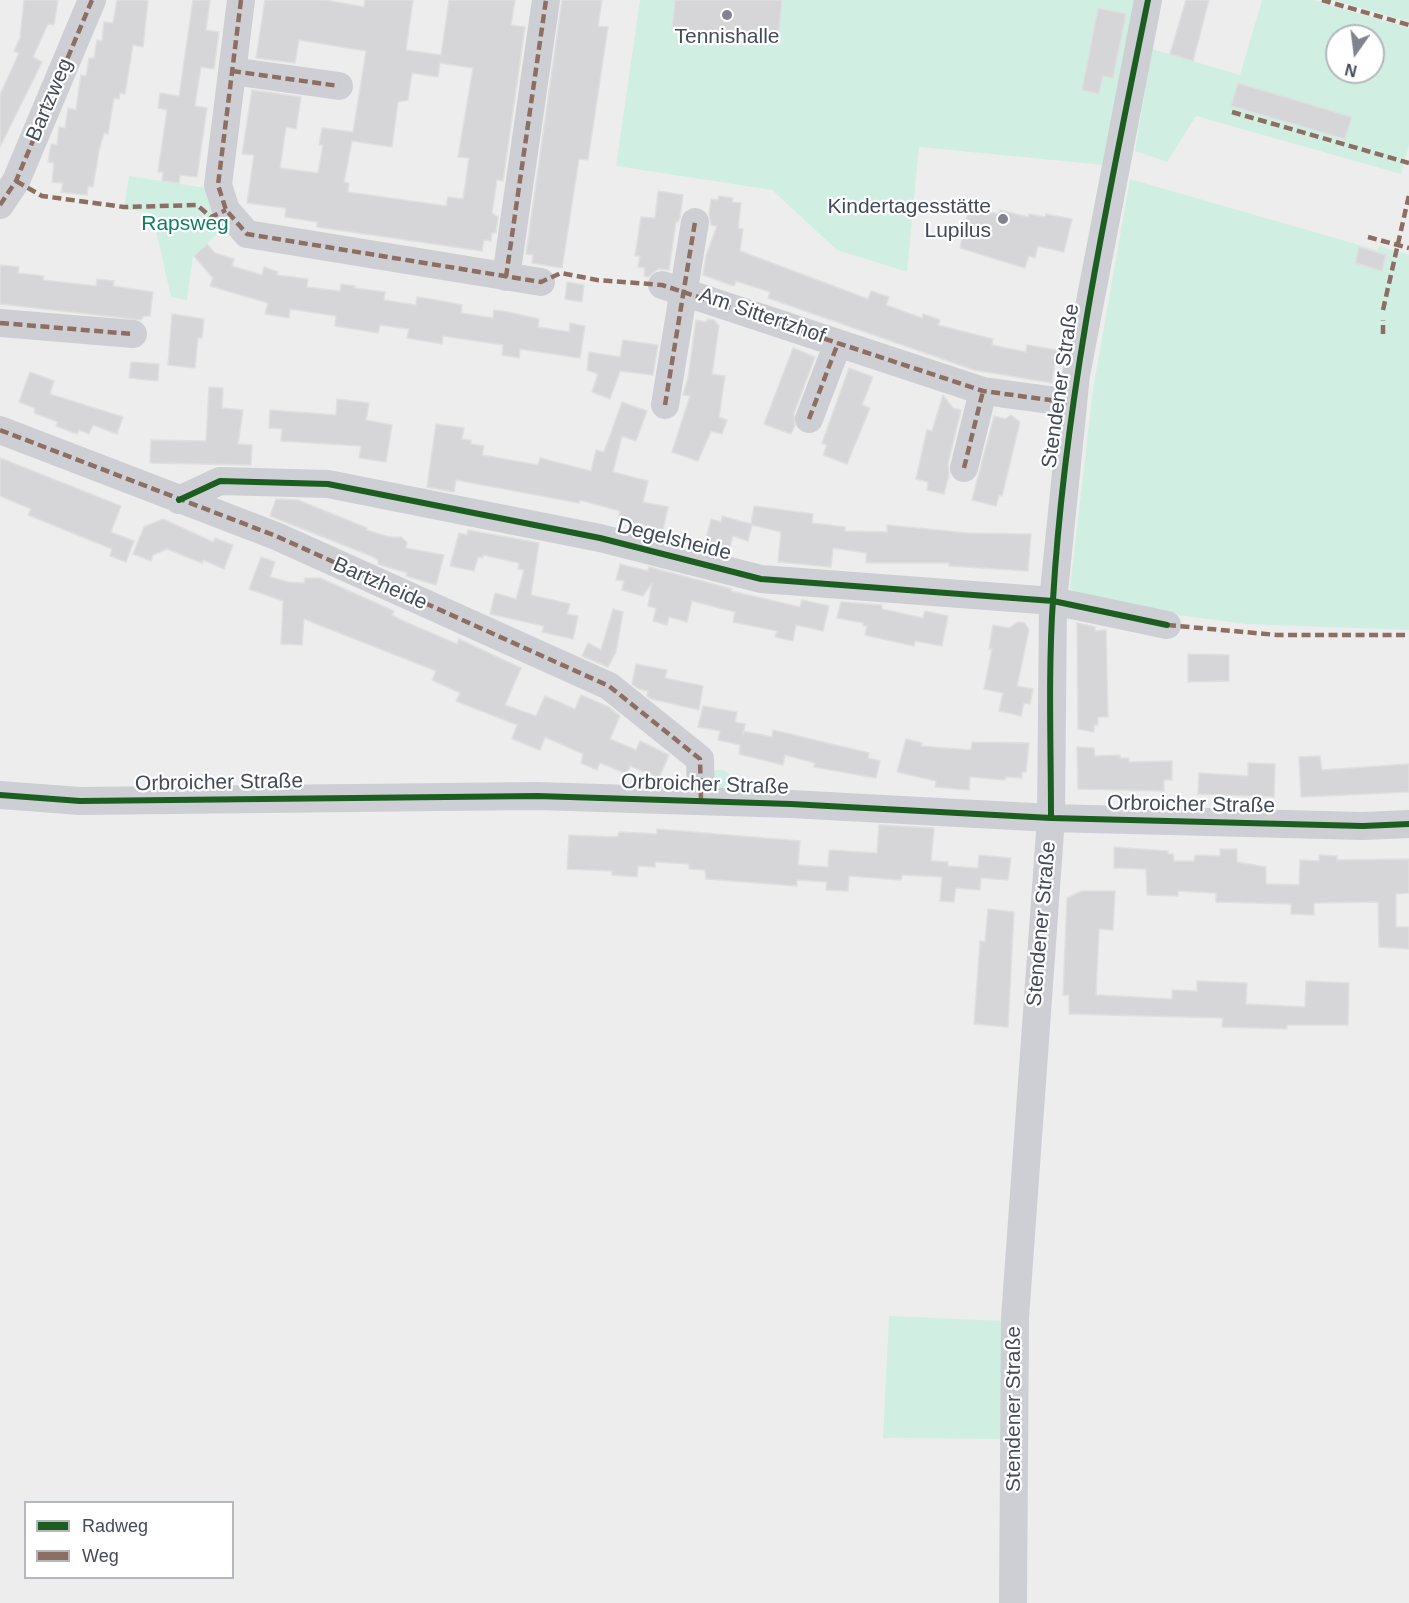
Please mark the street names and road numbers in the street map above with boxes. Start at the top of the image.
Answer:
street label: Bartzweg [21,55,79,145]
street label: Am Sittertzhof [696,283,828,349]
street label: Stendener Straße [1037,302,1085,470]
street label: Degelsheide [614,514,734,566]
street label: Bartzheide [329,552,431,616]
street label: Orbroicher Straße [135,769,303,797]
street label: Orbroicher Straße [621,769,789,801]
street label: Orbroicher Straße [1107,791,1275,819]
street label: Stendener Straße [1022,840,1062,1008]
street label: Stendener Straße [1001,1326,1027,1492]

